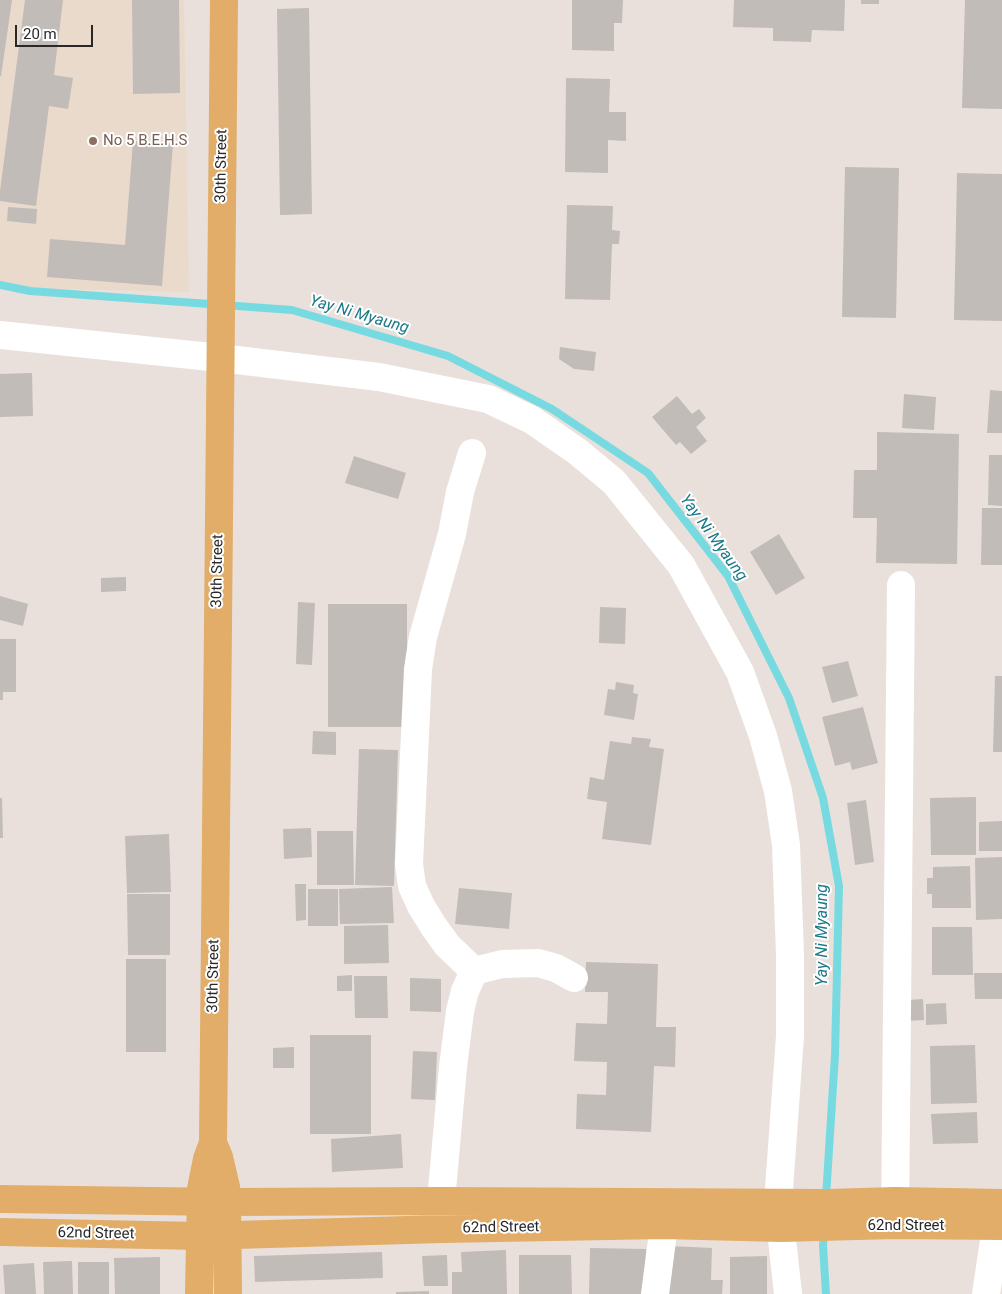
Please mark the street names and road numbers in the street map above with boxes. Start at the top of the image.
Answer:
street label: 30th Street [212,129,232,203]
street label: 30th Street [208,534,228,608]
street label: 30th Street [204,939,224,1013]
street label: 62nd Street [868,1217,944,1235]
street label: 62nd Street [462,1218,540,1238]
street label: 62nd Street [57,1224,135,1244]

